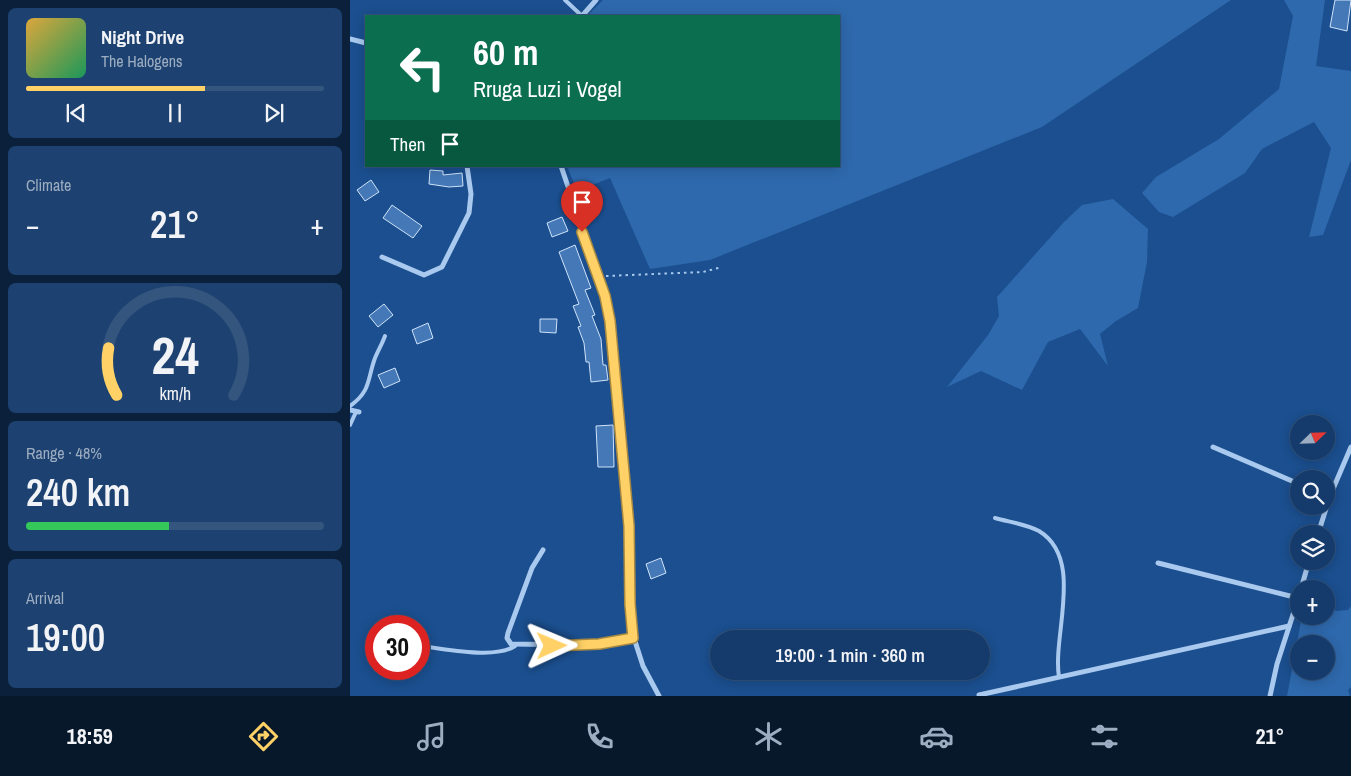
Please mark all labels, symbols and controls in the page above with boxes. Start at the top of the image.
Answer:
text: Night Drive [101,24,184,50]
text: 60 m [473,29,538,76]
icon: left [390,35,455,100]
text: The Halogens [101,50,183,72]
text: Rruga Luzi i Vogel [473,74,621,104]
icon: previous [62,99,90,127]
icon: pause [161,99,189,127]
icon: next [260,99,288,127]
icon: arrive [436,130,464,158]
text: Then [390,131,426,157]
text: Climate [26,174,71,196]
pin [561,181,603,232]
icon: arrive [568,188,596,216]
text: 21° [150,199,200,250]
text: − [26,206,39,244]
text: + [311,206,324,244]
text: 24 [151,320,199,390]
text: km/h [159,382,191,406]
north arrow [1290,415,1335,460]
map controls [1290,415,1335,680]
text: Range · 48% [26,442,102,464]
text: 240 km [26,467,130,518]
button: search [1290,470,1335,515]
button: layers [1290,525,1335,570]
button: + [1290,580,1335,625]
text: Arrival [26,587,64,609]
text: 19:00 [26,612,105,663]
speed limit sign: 30 [365,615,430,680]
position arrow [525,619,577,671]
button: − [1290,635,1335,680]
text: 19:00 · 1 min · 360 m [775,642,925,668]
icon: directions [246,719,281,754]
icon: music [414,719,449,754]
icon: phone [582,719,617,754]
icon: climate [751,719,786,754]
icon: car [919,719,954,754]
icon: filters [1087,719,1122,754]
text: 18:59 [67,721,113,751]
text: 21° [1255,721,1284,751]

